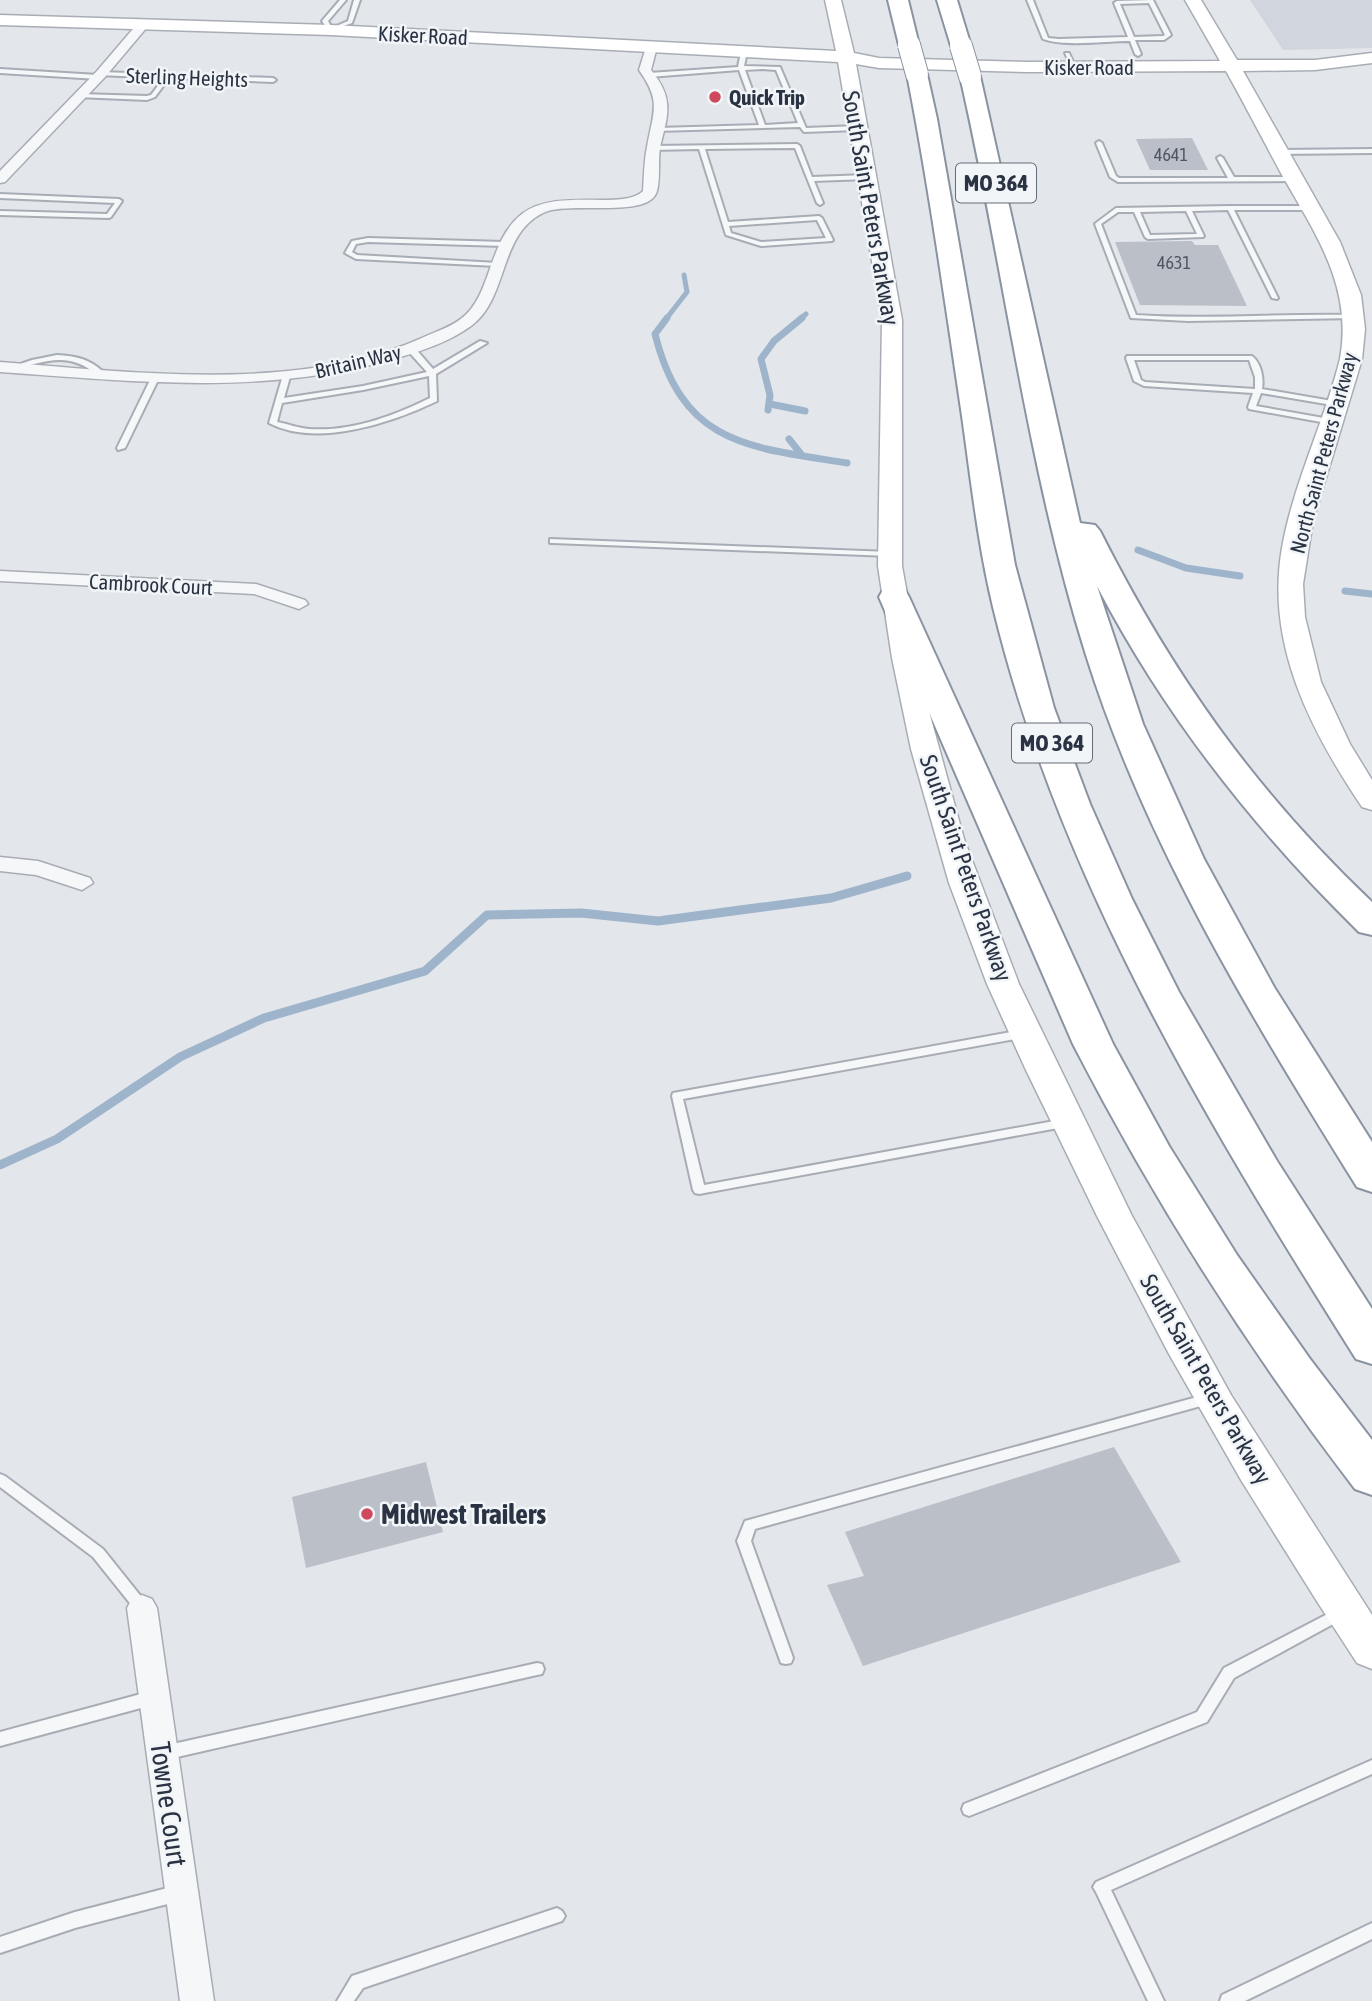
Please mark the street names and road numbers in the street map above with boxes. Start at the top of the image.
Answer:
street label: Kisker Road [377,21,469,49]
street label: Kisker Road [1044,55,1134,79]
street label: Sterling Heights [126,63,248,91]
street label: South Saint Peters Parkway [837,89,905,327]
road number: MO 364 [956,164,1036,202]
street label: Britain Way [313,339,404,383]
street label: North Saint Peters Parkway [1285,350,1361,556]
street label: Cambrook Court [89,569,213,599]
road number: MO 364 [1012,723,1092,762]
street label: South Saint Peters Parkway [915,751,1017,985]
street label: South Saint Peters Parkway [1135,1269,1277,1489]
street label: Towne Court [144,1740,194,1868]

